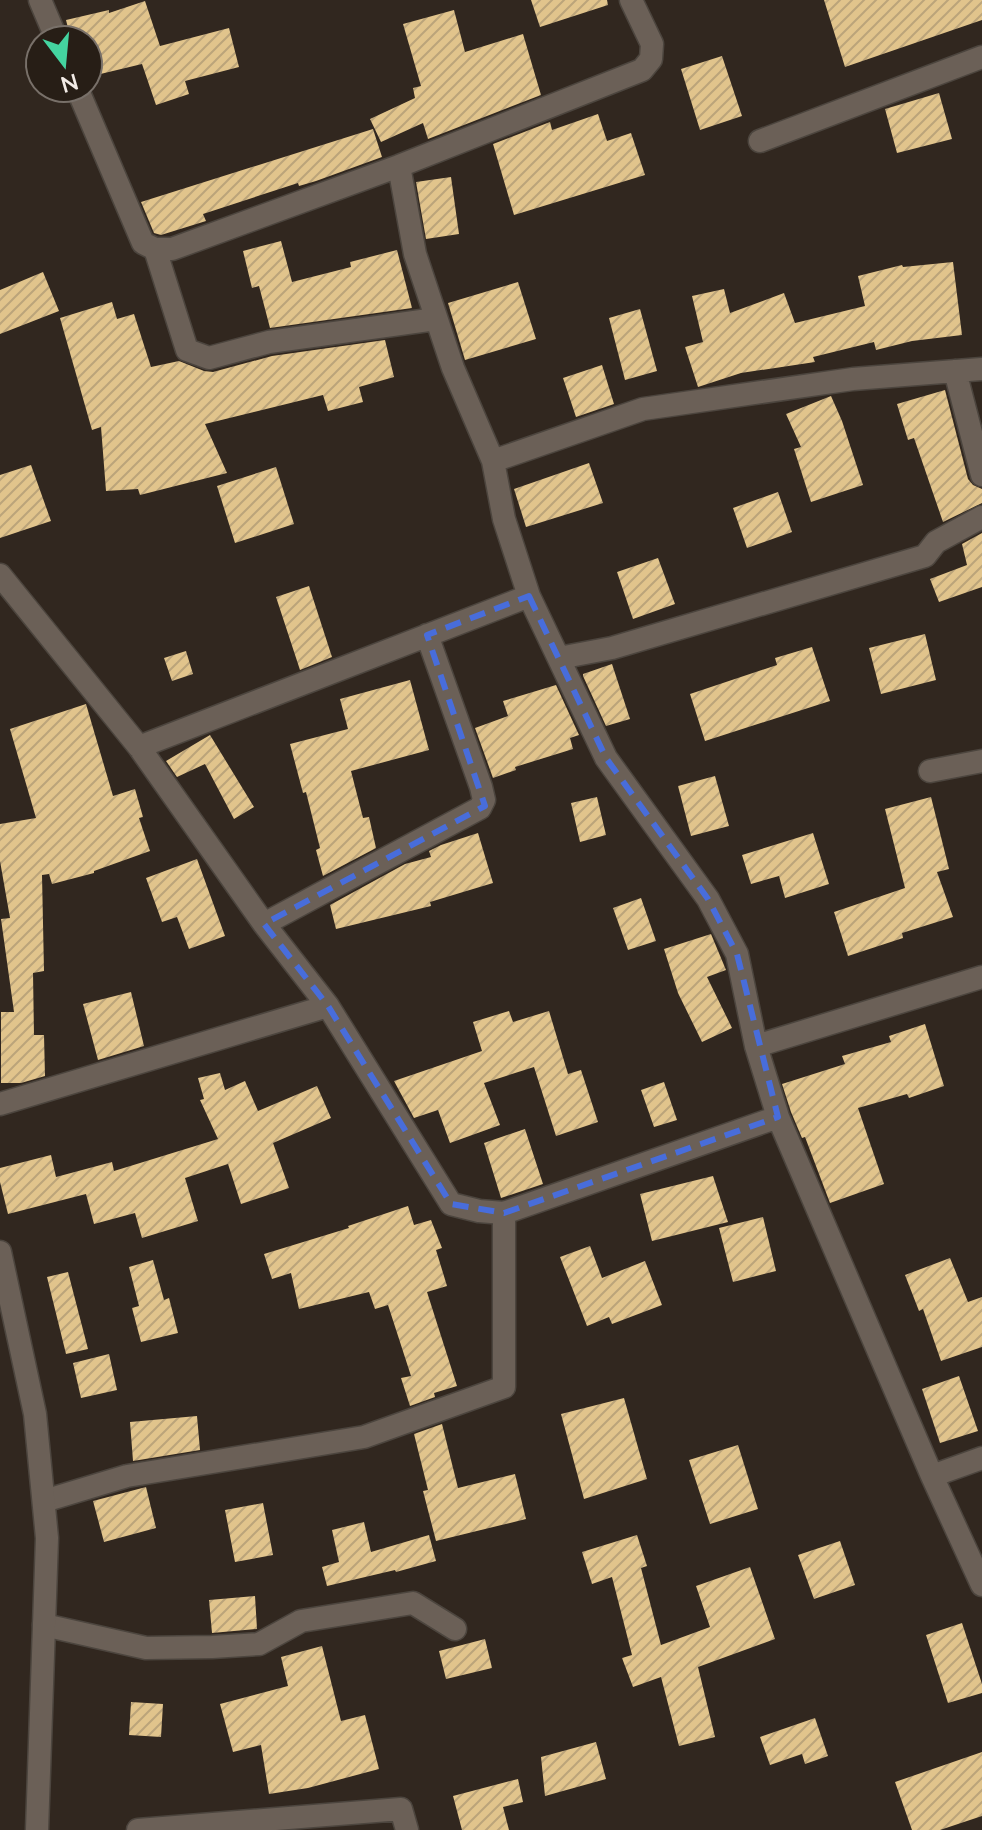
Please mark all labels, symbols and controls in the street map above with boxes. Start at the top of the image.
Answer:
north arrow [24,24,104,104]
text: N [58,68,82,99]

